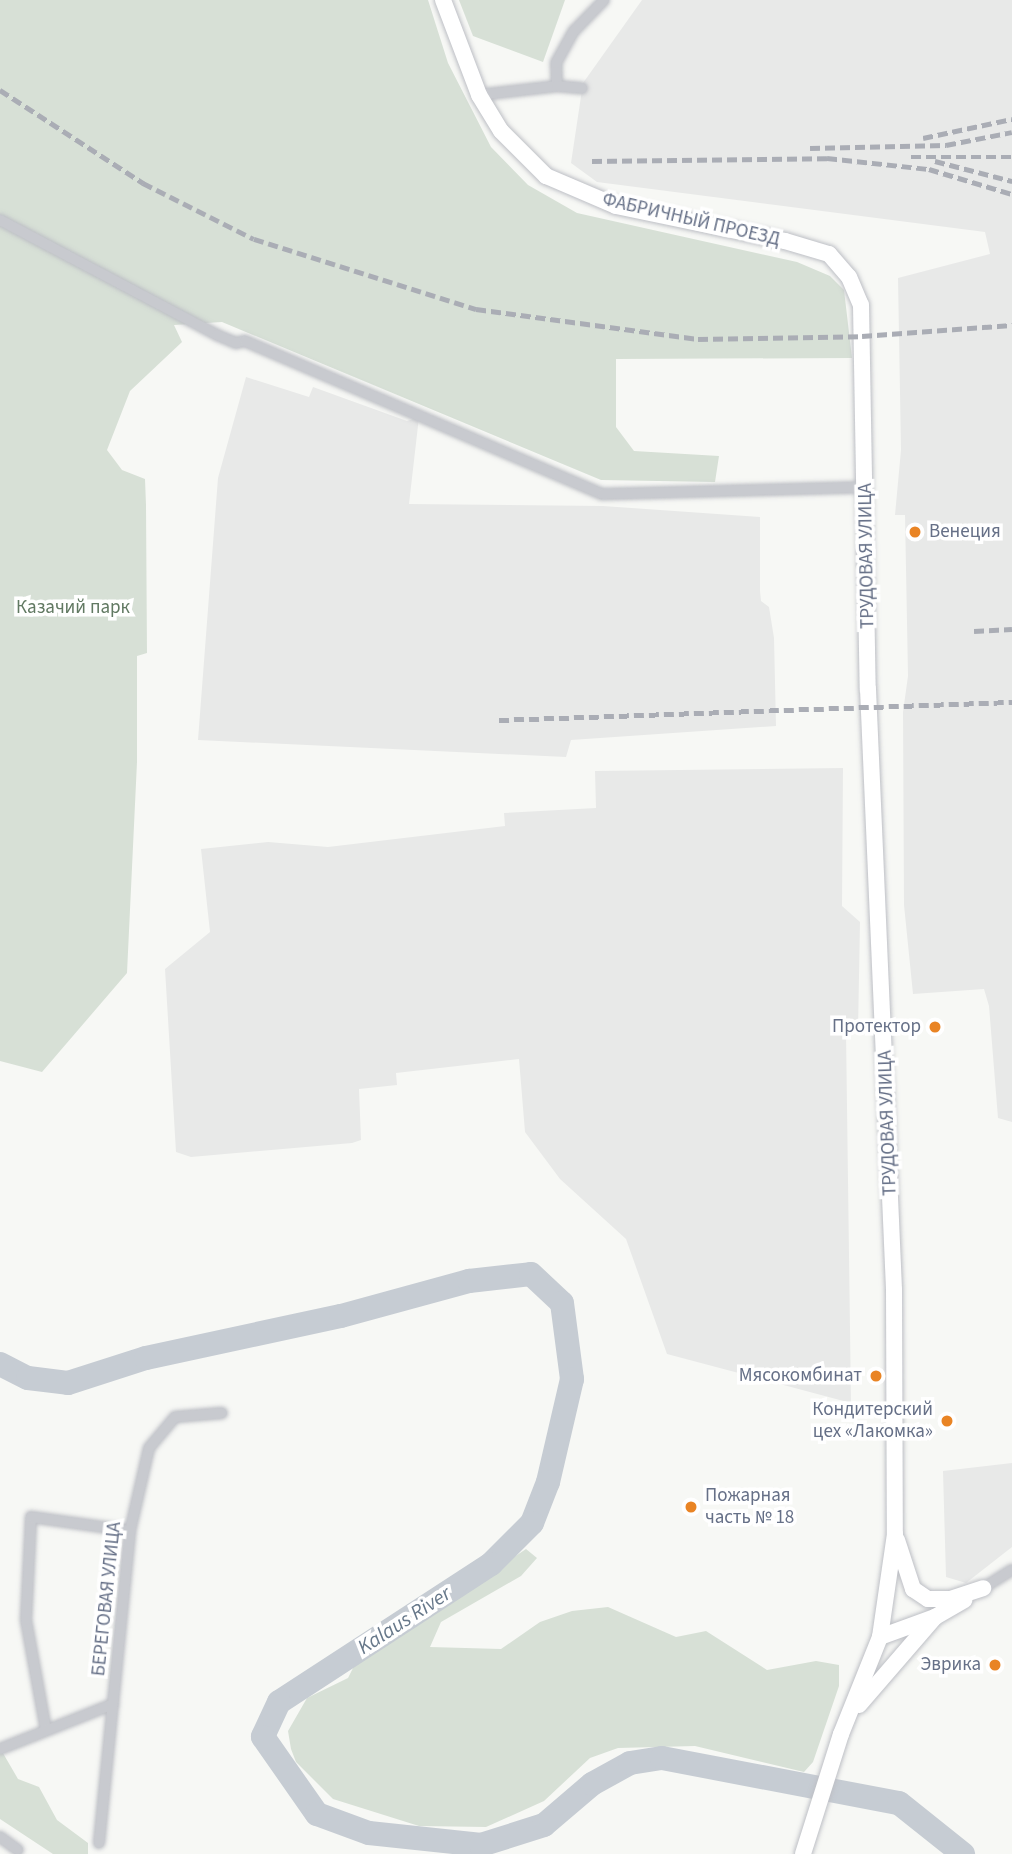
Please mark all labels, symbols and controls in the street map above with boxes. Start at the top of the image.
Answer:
street label: ФАБРИЧНЫЙ ПРОЕЗД [600,189,782,251]
street label: ТРУДОВАЯ УЛИЦА [854,483,880,629]
place label: Венеция [929,521,1001,543]
marker: Венеция [907,524,923,540]
park label: Казачий парк [16,597,130,619]
place label: Протектор [832,1016,921,1038]
marker: Протектор [927,1019,943,1035]
street label: ТРУДОВАЯ УЛИЦА [874,1050,902,1196]
place label: Мясокомбинат [739,1365,862,1387]
marker: Мясокомбинат [868,1368,884,1384]
place label: Кондитерский цех «Лакомка» [812,1399,933,1443]
marker: Кондитерский цех «Лакомка» [939,1413,955,1429]
place label: Пожарная часть № 18 [705,1485,794,1529]
marker: Пожарная часть № 18 [683,1499,699,1515]
street label: БЕРЕГОВАЯ УЛИЦА [88,1521,126,1677]
water label: Kalaus River [353,1581,455,1659]
place label: Эврика [920,1654,981,1676]
marker: Эврика [987,1657,1003,1673]

